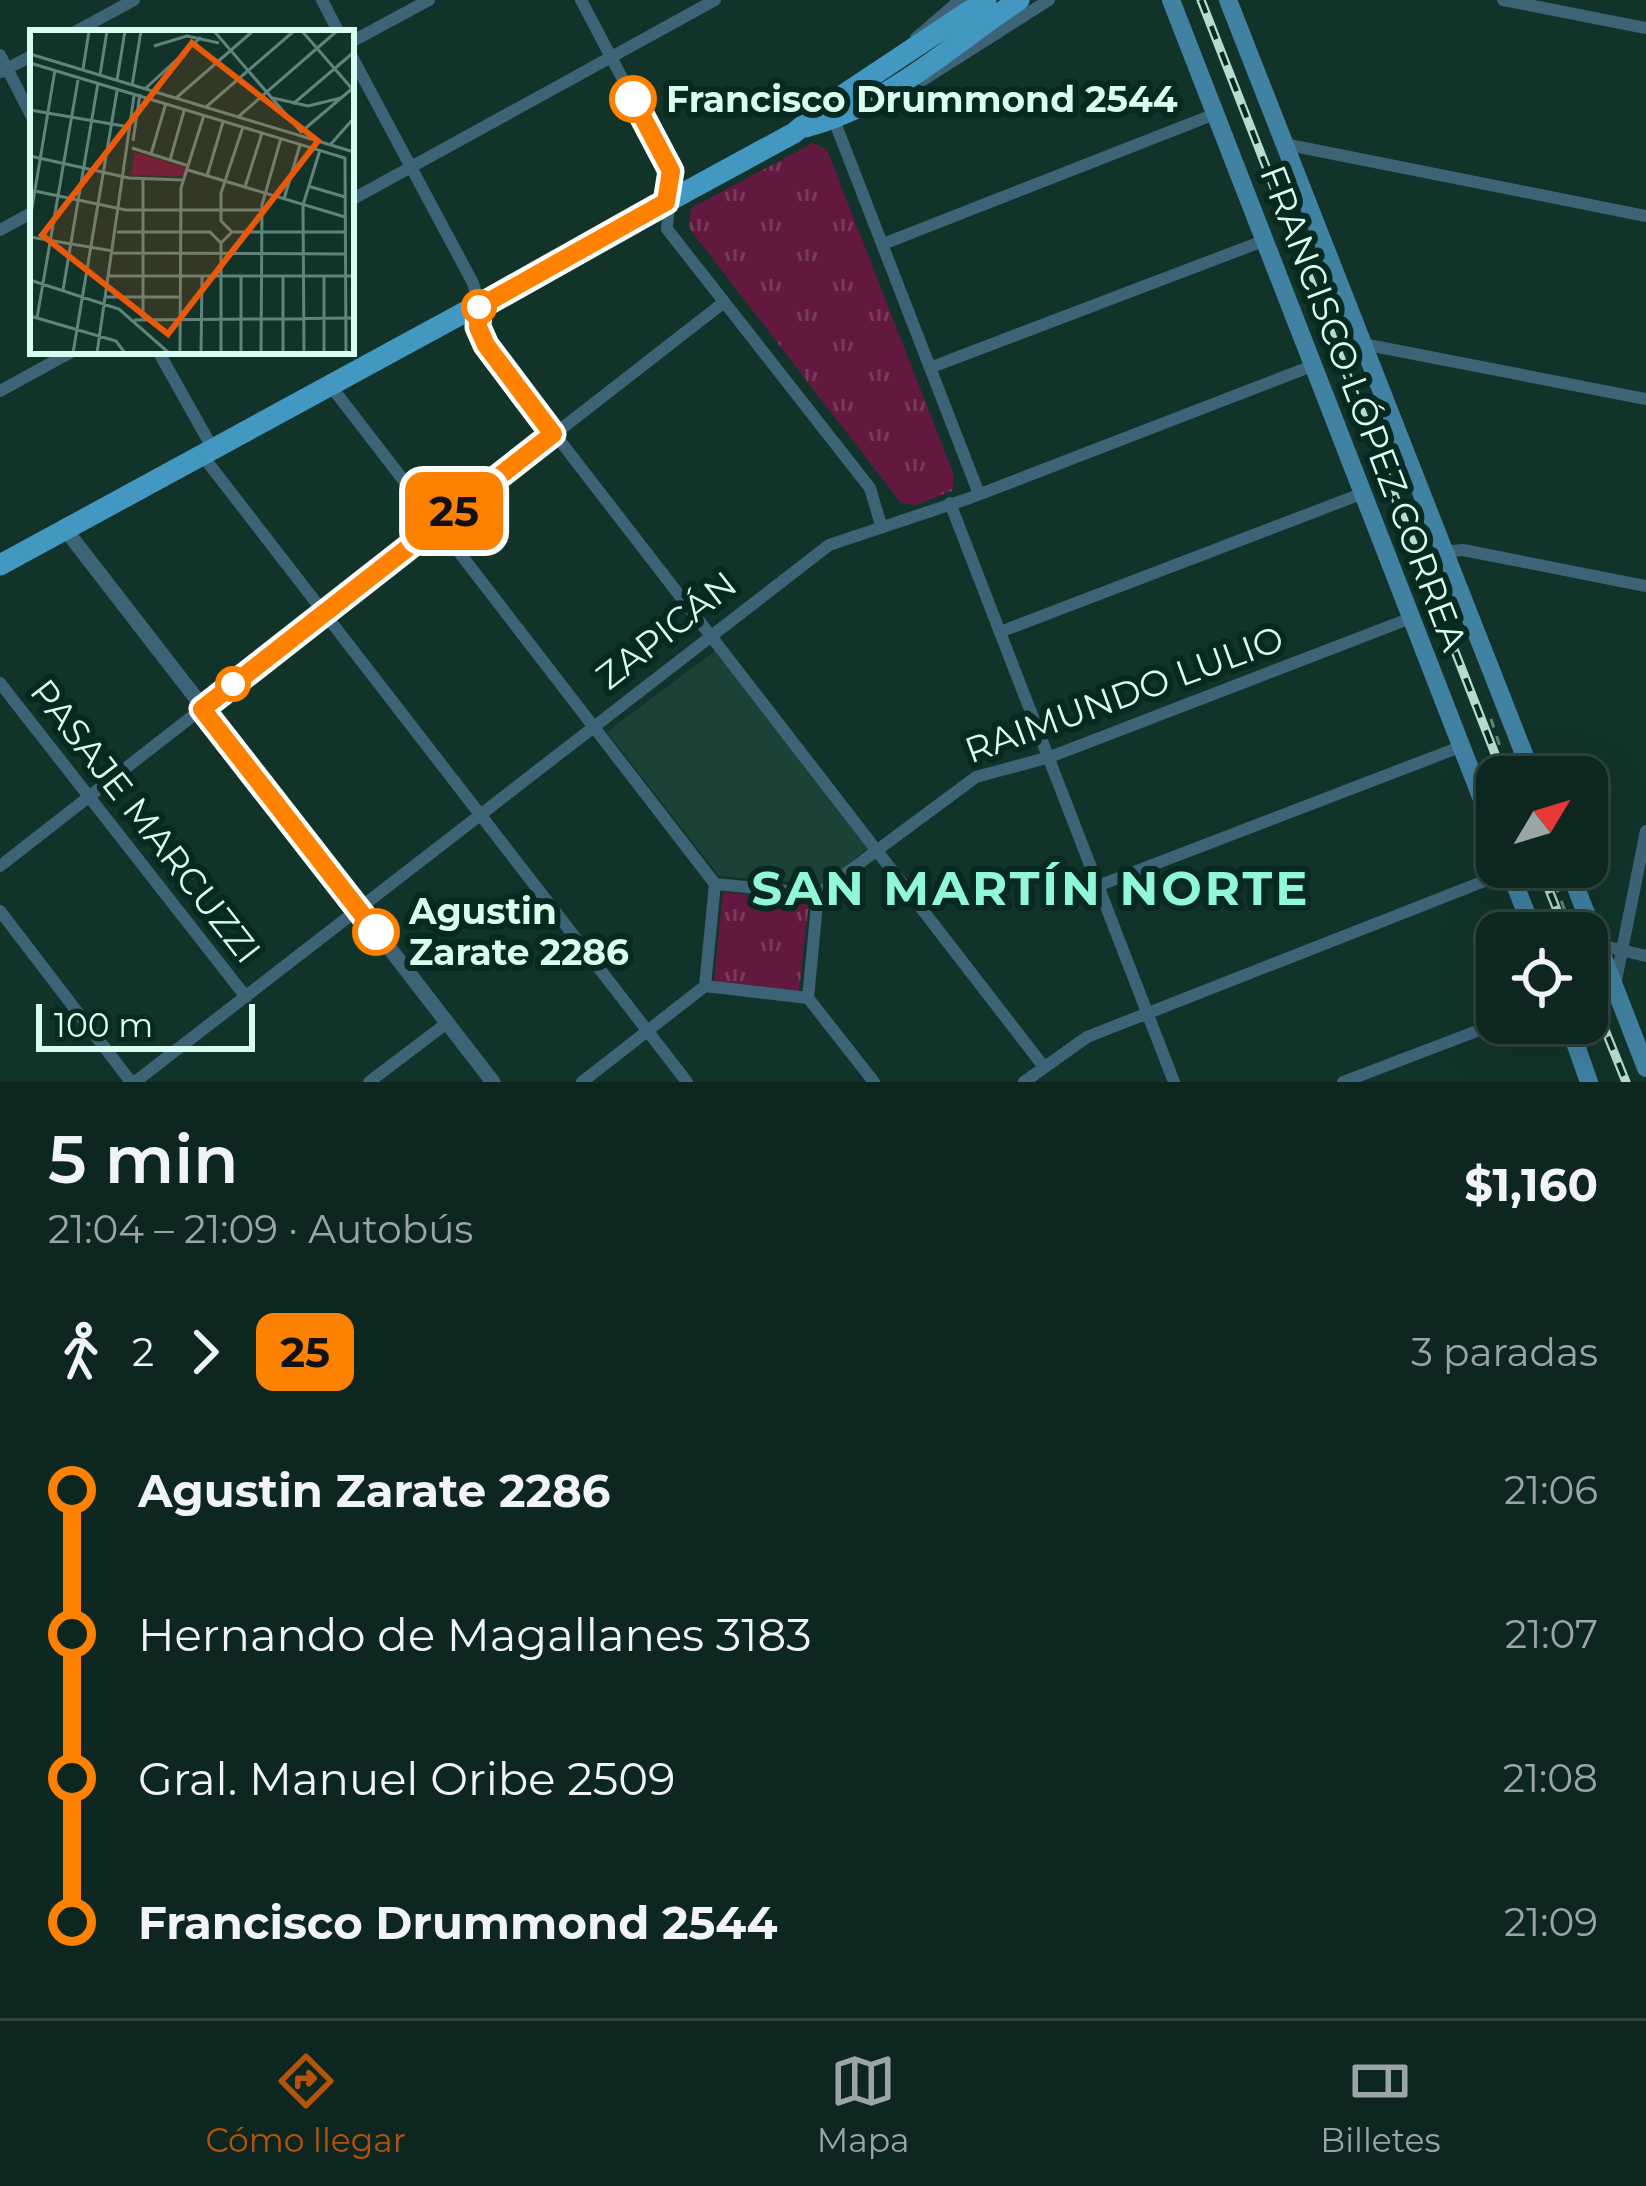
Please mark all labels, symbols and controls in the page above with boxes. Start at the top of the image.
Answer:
inset map [30,30,354,354]
marker: Francisco Drummond 2544 [611,77,655,121]
place label: Francisco Drummond 2544 [666,77,1178,121]
street label: FRANCISCO LÓPEZ CORREA [1251,159,1477,657]
unlabelled marker [463,291,495,323]
line badge: 25 [400,472,508,550]
text: 25 [429,485,479,537]
street label: ZAPICÁN [587,562,745,698]
street label: RAIMUNDO LULIO [959,616,1289,772]
unlabelled marker [217,668,249,700]
street label: PASAJE MARCUZZI [22,670,270,972]
north arrow [1476,756,1608,888]
map controls [1476,756,1608,1044]
district label: SAN MARTÍN NORTE [752,859,1310,917]
place label: Agustin Zarate 2286 [408,889,629,974]
marker: Agustin Zarate 2286 [354,910,398,954]
button: locate [1476,912,1608,1044]
scale bar [36,998,255,1051]
text: 100 m [54,1005,153,1045]
text: 5 min [48,1119,239,1200]
text: $1,160 [1464,1157,1598,1212]
text: 21:04 – 21:09 · Autobús [48,1205,473,1253]
icon: walk [48,1319,114,1385]
icon: forward [172,1319,238,1385]
text: 25 [280,1326,330,1378]
text: 2 [132,1328,154,1376]
text: 3 paradas [1411,1328,1598,1376]
text: Agustin Zarate 2286 [138,1463,610,1518]
text: 21:06 [1504,1466,1598,1514]
text: Hernando de Magallanes 3183 [138,1607,812,1662]
text: 21:07 [1505,1610,1598,1658]
text: Gral. Manuel Oribe 2509 [138,1751,676,1806]
text: 21:08 [1503,1754,1598,1802]
text: Francisco Drummond 2544 [138,1895,777,1950]
text: 21:09 [1504,1898,1598,1946]
tab: Cómo llegar [205,2048,406,2160]
tab: Mapa [817,2048,910,2160]
tab: Billetes [1320,2048,1441,2160]

